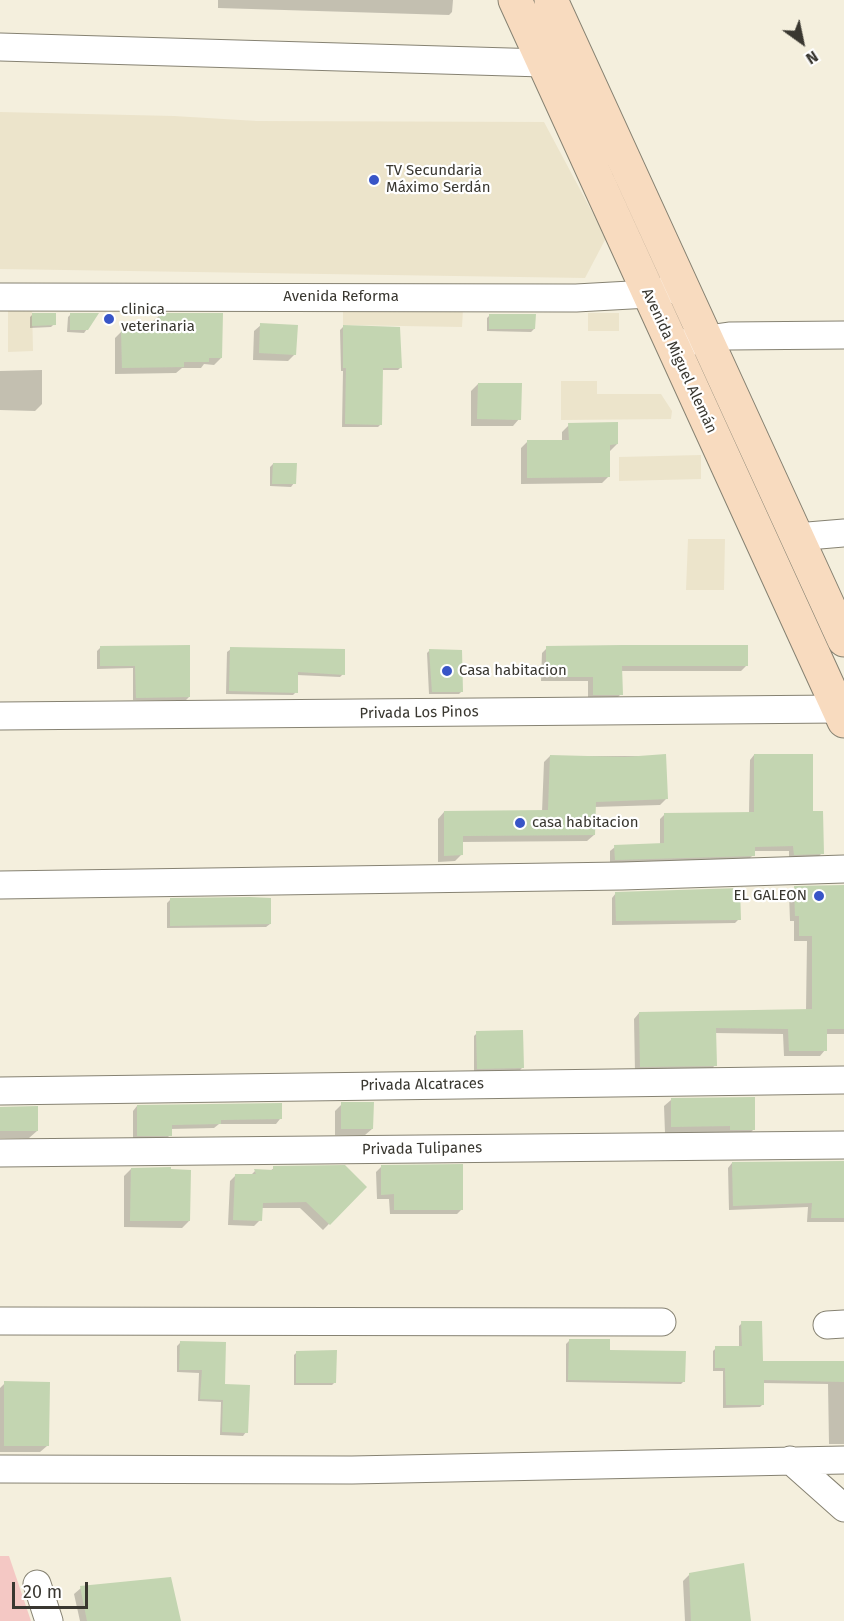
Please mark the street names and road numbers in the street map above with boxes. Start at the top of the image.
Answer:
street label: Avenida Miguel Alemán [637,286,721,436]
street label: Avenida Reforma [283,288,399,306]
street label: Privada Los Pinos [359,703,479,723]
street label: Privada Alcatraces [360,1075,484,1095]
street label: Privada Tulipanes [362,1139,482,1159]

